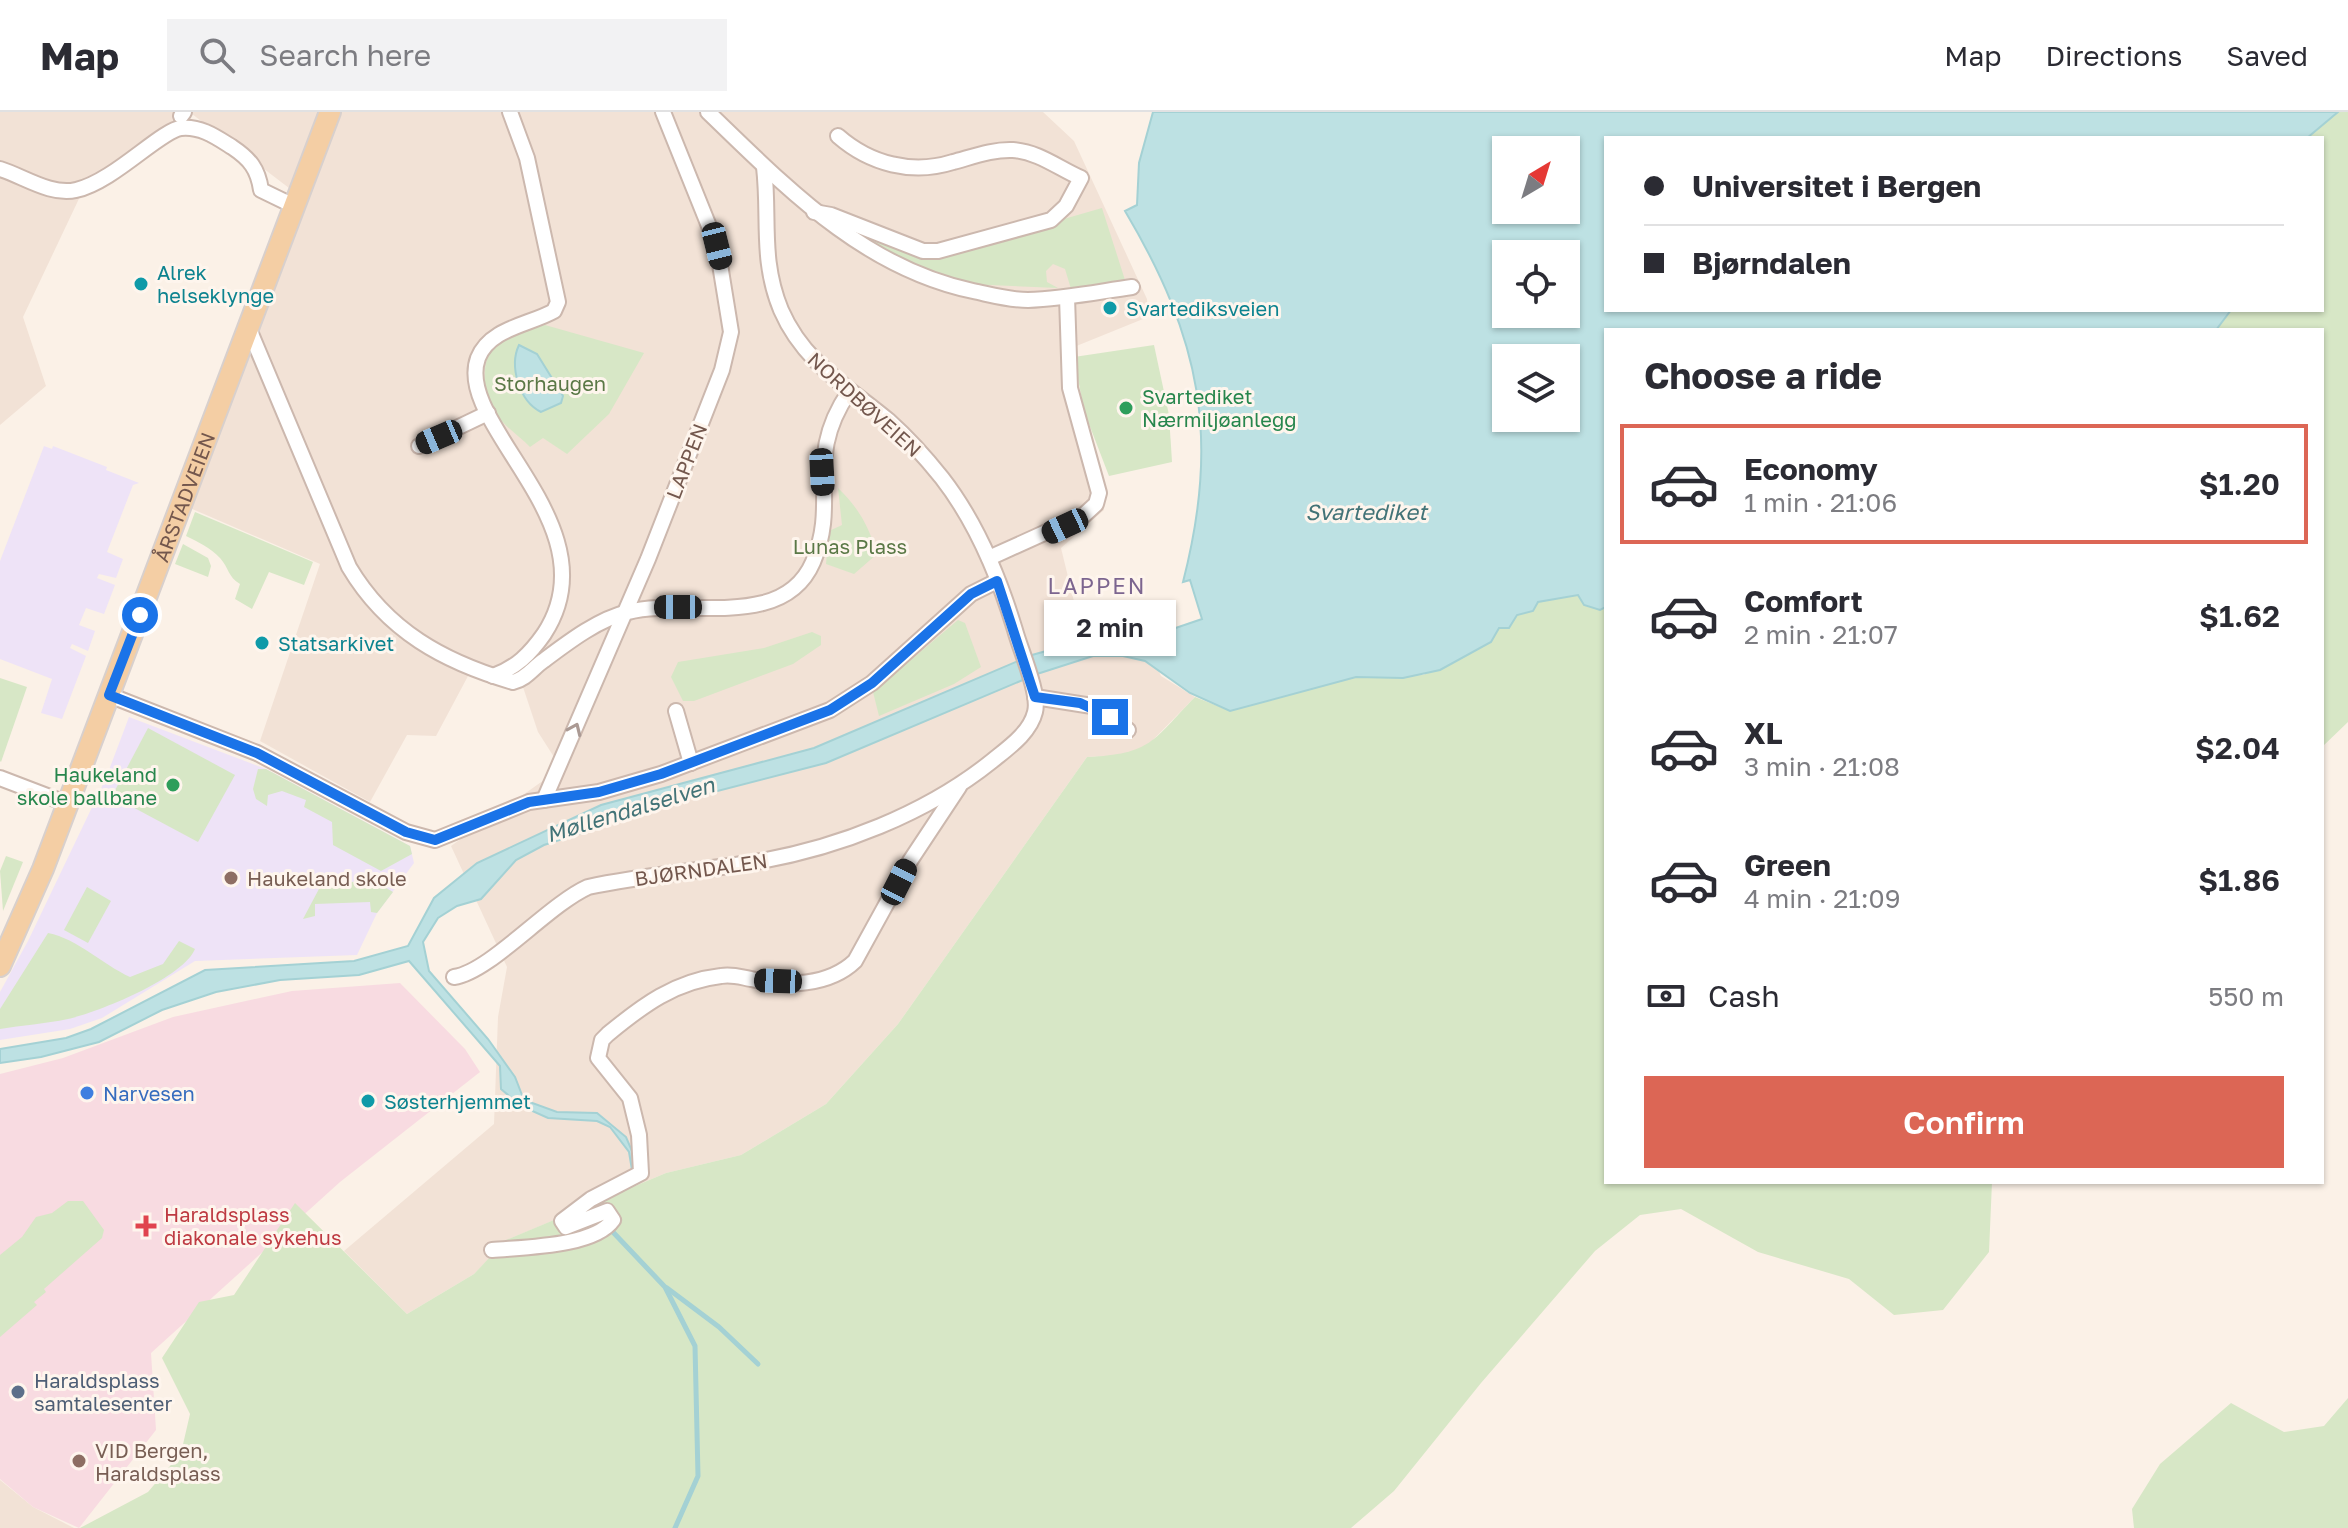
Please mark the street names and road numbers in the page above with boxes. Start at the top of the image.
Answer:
street label: NORDBØVEIEN [803,347,927,461]
street label: LAPPEN [661,420,711,502]
street label: ÅRSTADVEIEN [149,429,220,565]
street label: BJØRNDALEN [633,848,769,890]

